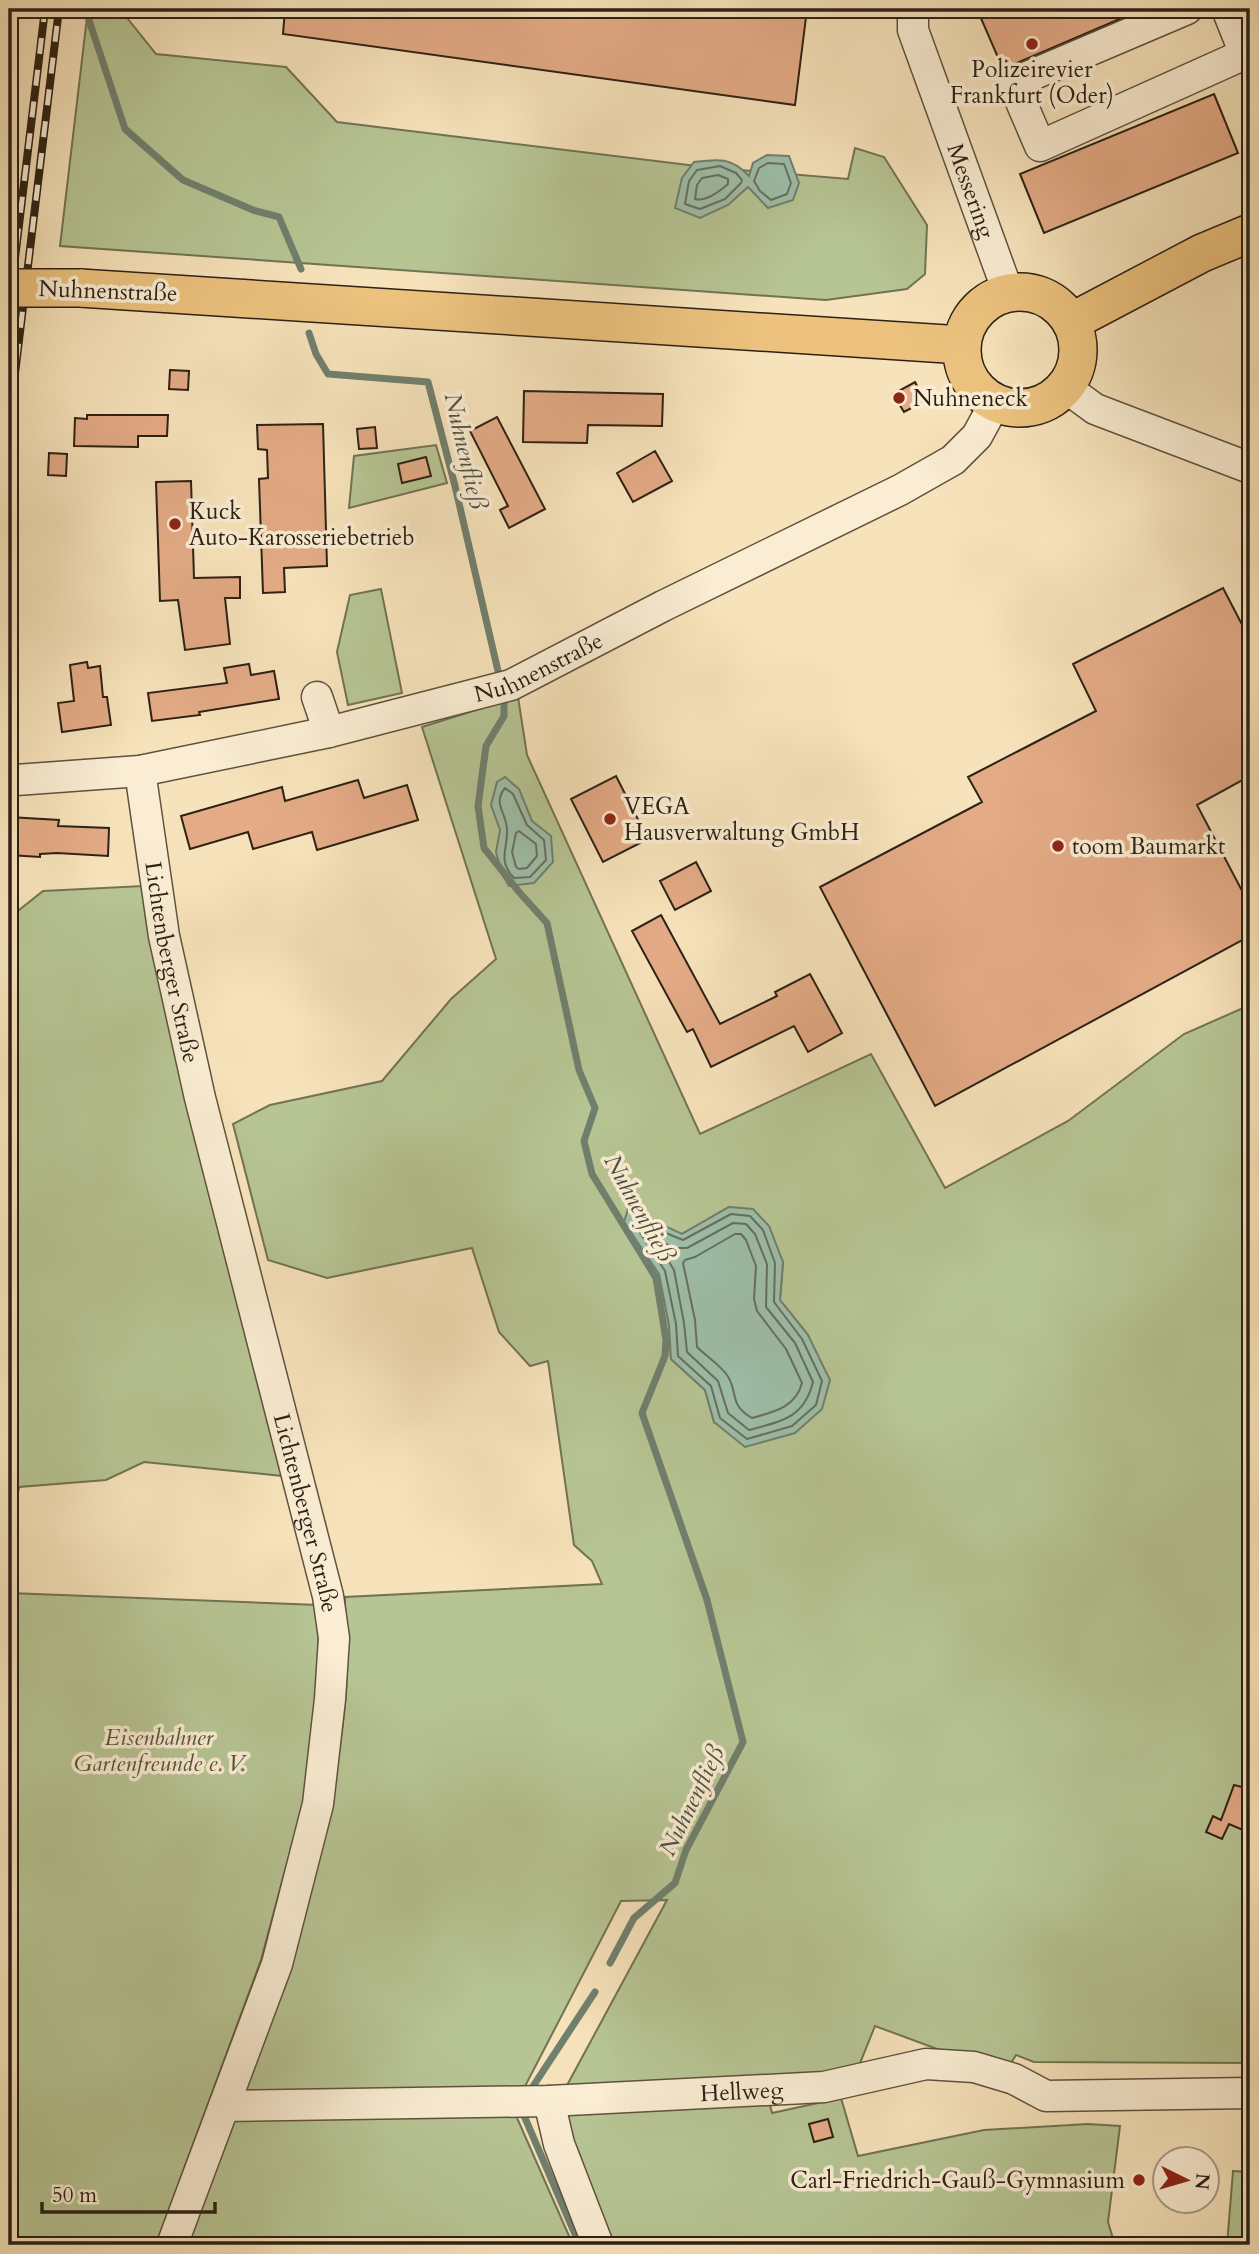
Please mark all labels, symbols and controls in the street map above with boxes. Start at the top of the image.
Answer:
marker: Polizeirevier Frankfurt (Oder) [1024,36,1040,52]
place label: Polizeirevier Frankfurt (Oder) [950,54,1114,111]
street label: Messering [940,139,1003,243]
street label: Nuhnenstraße [38,273,178,309]
place label: Nuhneneck [913,383,1028,414]
water label: Nuhnenfließ [436,390,495,514]
marker: Nuhneneck [891,390,907,406]
place label: Kuck Auto-Karosseriebetrieb [189,496,415,553]
marker: Kuck Auto-Karosseriebetrieb [167,516,183,532]
street label: Nuhnenstraße [471,625,608,709]
place label: VEGA Hausverwaltung GmbH [624,791,859,848]
marker: VEGA Hausverwaltung GmbH [602,811,618,827]
place label: toom Baumarkt [1072,831,1225,862]
marker: toom Baumarkt [1050,838,1066,854]
street label: Lichtenberger Straße [138,859,207,1066]
water label: Nuhnenfließ [596,1148,683,1269]
street label: Lichtenberger Straße [266,1410,346,1615]
park label: Eisenbahner Gartenfreunde e. V. [74,1722,248,1779]
water label: Nuhnenfließ [651,1739,733,1861]
street label: Hellweg [699,2074,784,2109]
north arrow [1150,2146,1220,2216]
place label: Carl-Friedrich-Gauß-Gymnasium [790,2165,1126,2196]
scale bar [42,2170,215,2214]
marker: Carl-Friedrich-Gauß-Gymnasium [1131,2172,1147,2188]
text: N [1188,2172,1216,2191]
text: 50 m [52,2181,97,2210]

